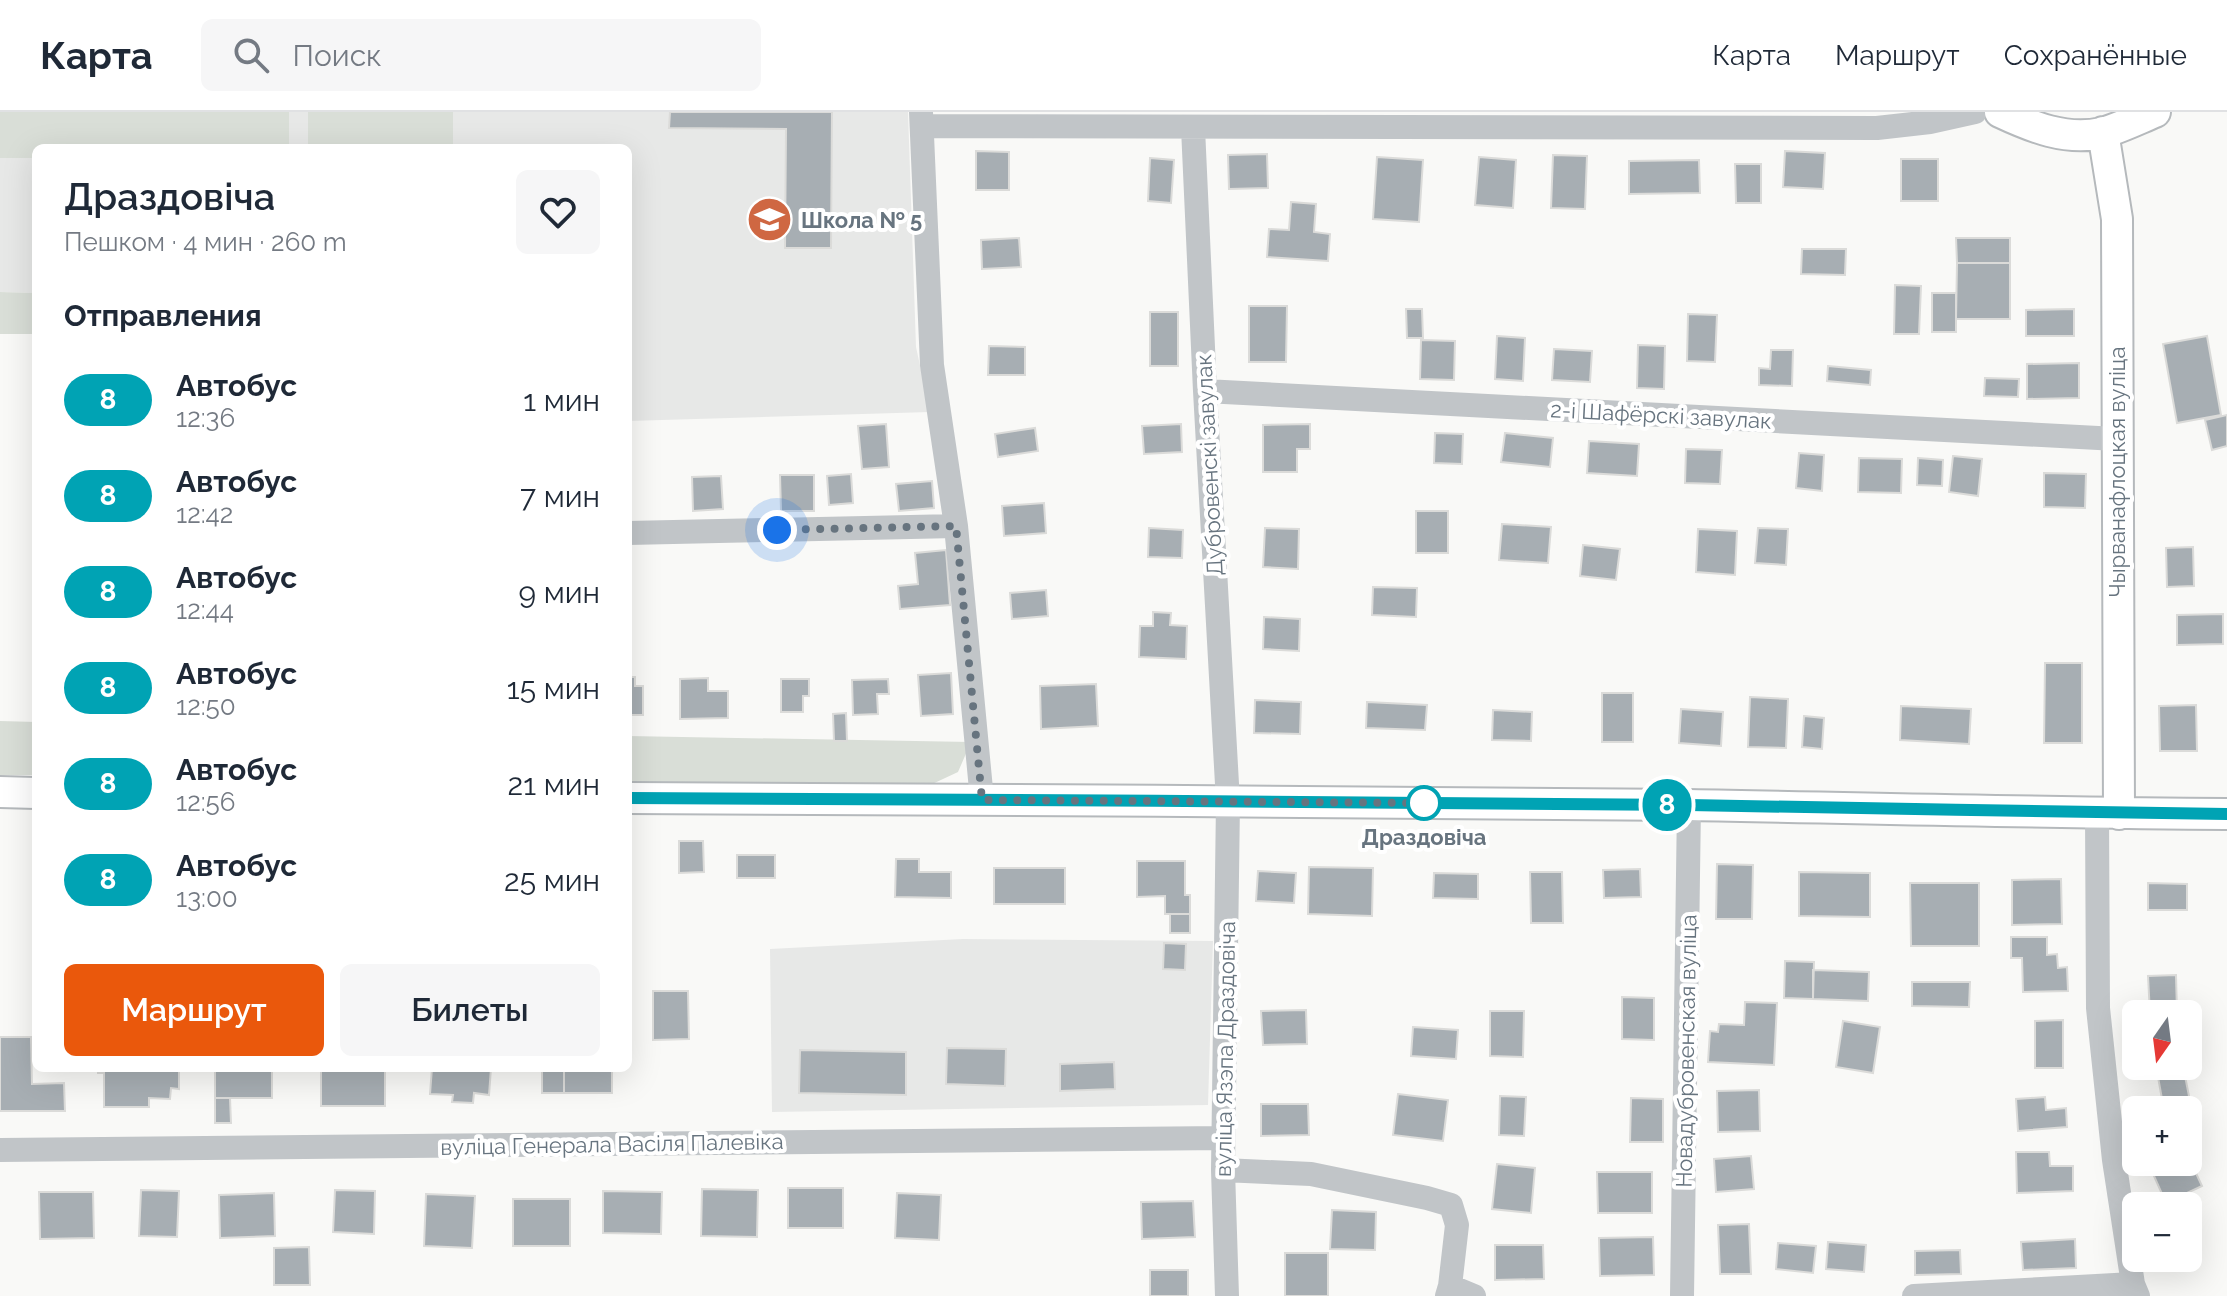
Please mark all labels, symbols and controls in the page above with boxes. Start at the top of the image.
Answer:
search box [201,19,761,91]
text: Карта [40,33,153,78]
icon: search [229,33,273,77]
text: Поиск [293,38,382,73]
text: Карта [1712,39,1791,72]
text: Маршрут [1835,39,1960,72]
text: Сохранённые [2004,39,2187,72]
button: heart [516,170,600,254]
text: Драздовіча [64,174,275,219]
school or university icon: Школа № 5 [746,196,794,244]
place label: Школа № 5 [801,207,922,233]
text: Пешком · 4 мин · 260 m [64,227,347,257]
text: Отправления [64,298,262,333]
street label: Чырванафлоцкая вуліца [2104,346,2130,598]
street label: Дубровенскі завулак [1190,354,1228,576]
text: Автобус [176,368,297,403]
text: 8 [100,383,116,416]
text: 1 мин [523,383,600,418]
street label: 2-і Шафёрскі завулак [1550,396,1772,434]
text: 12:36 [176,403,235,433]
text: Автобус [176,464,297,499]
text: 8 [100,479,116,512]
text: 7 мин [520,479,600,514]
text: 12:42 [176,499,233,529]
your location [757,510,797,550]
text: Автобус [176,560,297,595]
text: 8 [100,575,116,608]
text: 9 мин [518,575,600,610]
text: 12:44 [176,595,234,625]
text: Автобус [176,656,297,691]
text: 8 [100,671,116,704]
text: 15 мин [507,671,600,706]
text: 12:50 [176,691,236,721]
text: Автобус [176,752,297,787]
text: 8 [100,767,116,800]
text: 21 мин [508,767,600,802]
line badge: 8 [1641,779,1693,831]
marker: Драздовіча [1407,786,1441,820]
text: 12:56 [176,787,235,817]
text: 8 [1659,788,1675,821]
place label: Драздовіча [1362,824,1486,850]
text: Автобус [176,848,297,883]
text: 8 [100,863,116,896]
text: 25 мин [504,863,600,898]
text: 13:00 [176,883,238,913]
street label: Новадубровенская вуліца [1671,914,1701,1188]
street label: вуліца Язэпа Драздовіча [1210,921,1240,1177]
button: Маршрут [64,964,324,1056]
button: Билеты [340,964,600,1056]
north arrow [2122,1000,2202,1080]
map controls [2122,1000,2202,1272]
button: + [2122,1096,2202,1176]
street label: вуліца Генерала Васіля Палевіка [440,1128,784,1160]
button: − [2122,1192,2202,1272]

